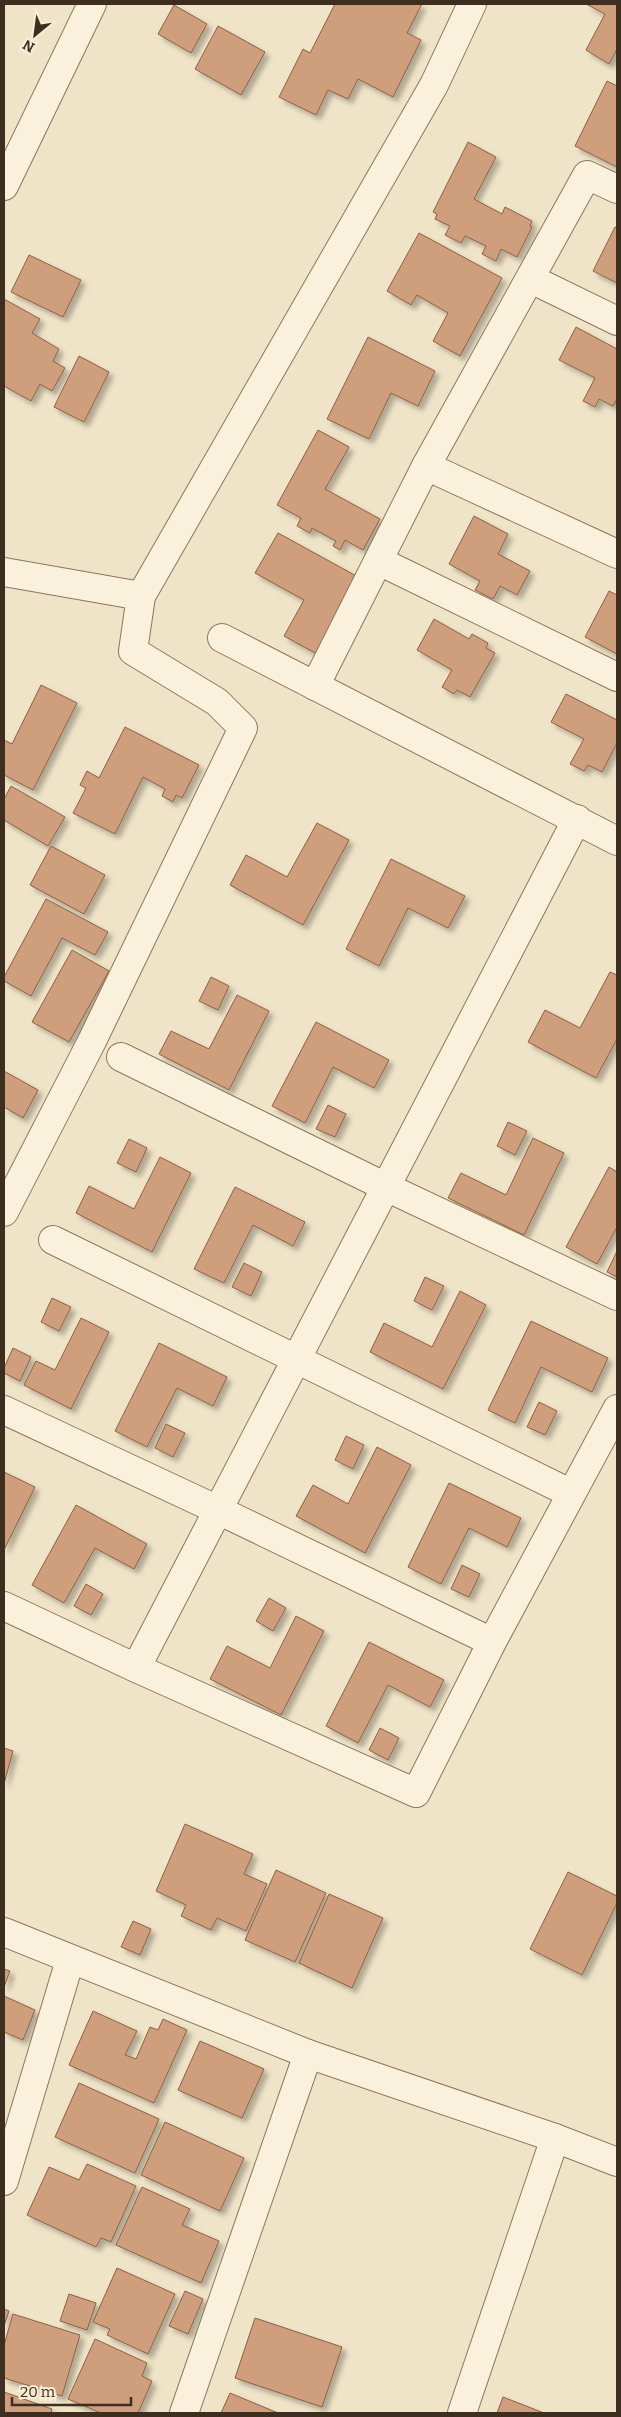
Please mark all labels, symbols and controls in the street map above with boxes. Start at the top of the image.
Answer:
north arrow [10,10,60,60]
text: N [20,36,38,56]
scale bar [12,2374,131,2406]
text: 20 m [20,2383,56,2401]

